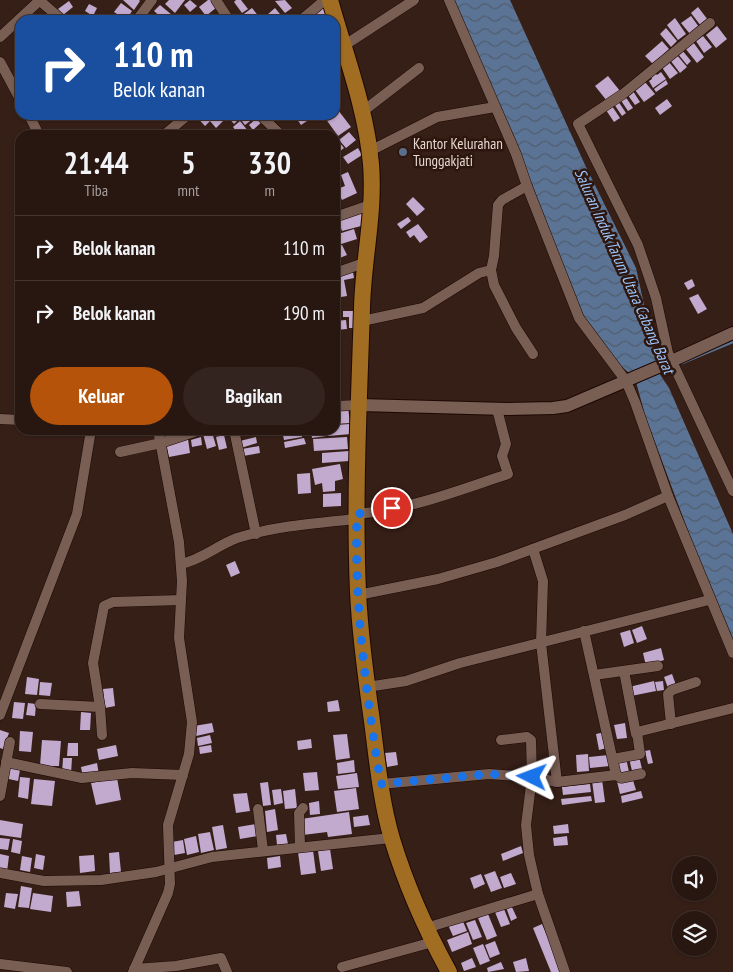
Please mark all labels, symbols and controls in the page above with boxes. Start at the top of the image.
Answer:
text: 110 m [113,31,194,77]
icon: right [30,35,95,100]
text: Belok kanan [113,75,205,103]
place label: Kantor Kelurahan Tunggakjati [413,134,503,170]
text: 21:44 [64,143,129,182]
text: 5 [181,143,196,182]
text: 330 [248,143,291,182]
marker: Kantor Kelurahan Tunggakjati [397,146,409,158]
water label: Saluran Induk Tarum Utara Cabang Barat [571,165,680,378]
text: Tiba [84,180,108,200]
text: mnt [177,180,199,200]
text: m [264,180,275,200]
icon: right [30,234,58,262]
text: Belok kanan [73,236,155,260]
text: 110 m [283,236,325,260]
icon: right [30,299,58,327]
text: Belok kanan [73,301,155,325]
text: 190 m [283,301,325,325]
button: Keluar [30,367,173,425]
button: Bagikan [183,367,325,425]
pin [371,487,413,529]
icon: arrive [378,494,406,522]
position arrow [505,750,557,802]
map controls [672,856,717,956]
button: sound [672,856,717,901]
button: layers [672,911,717,956]

